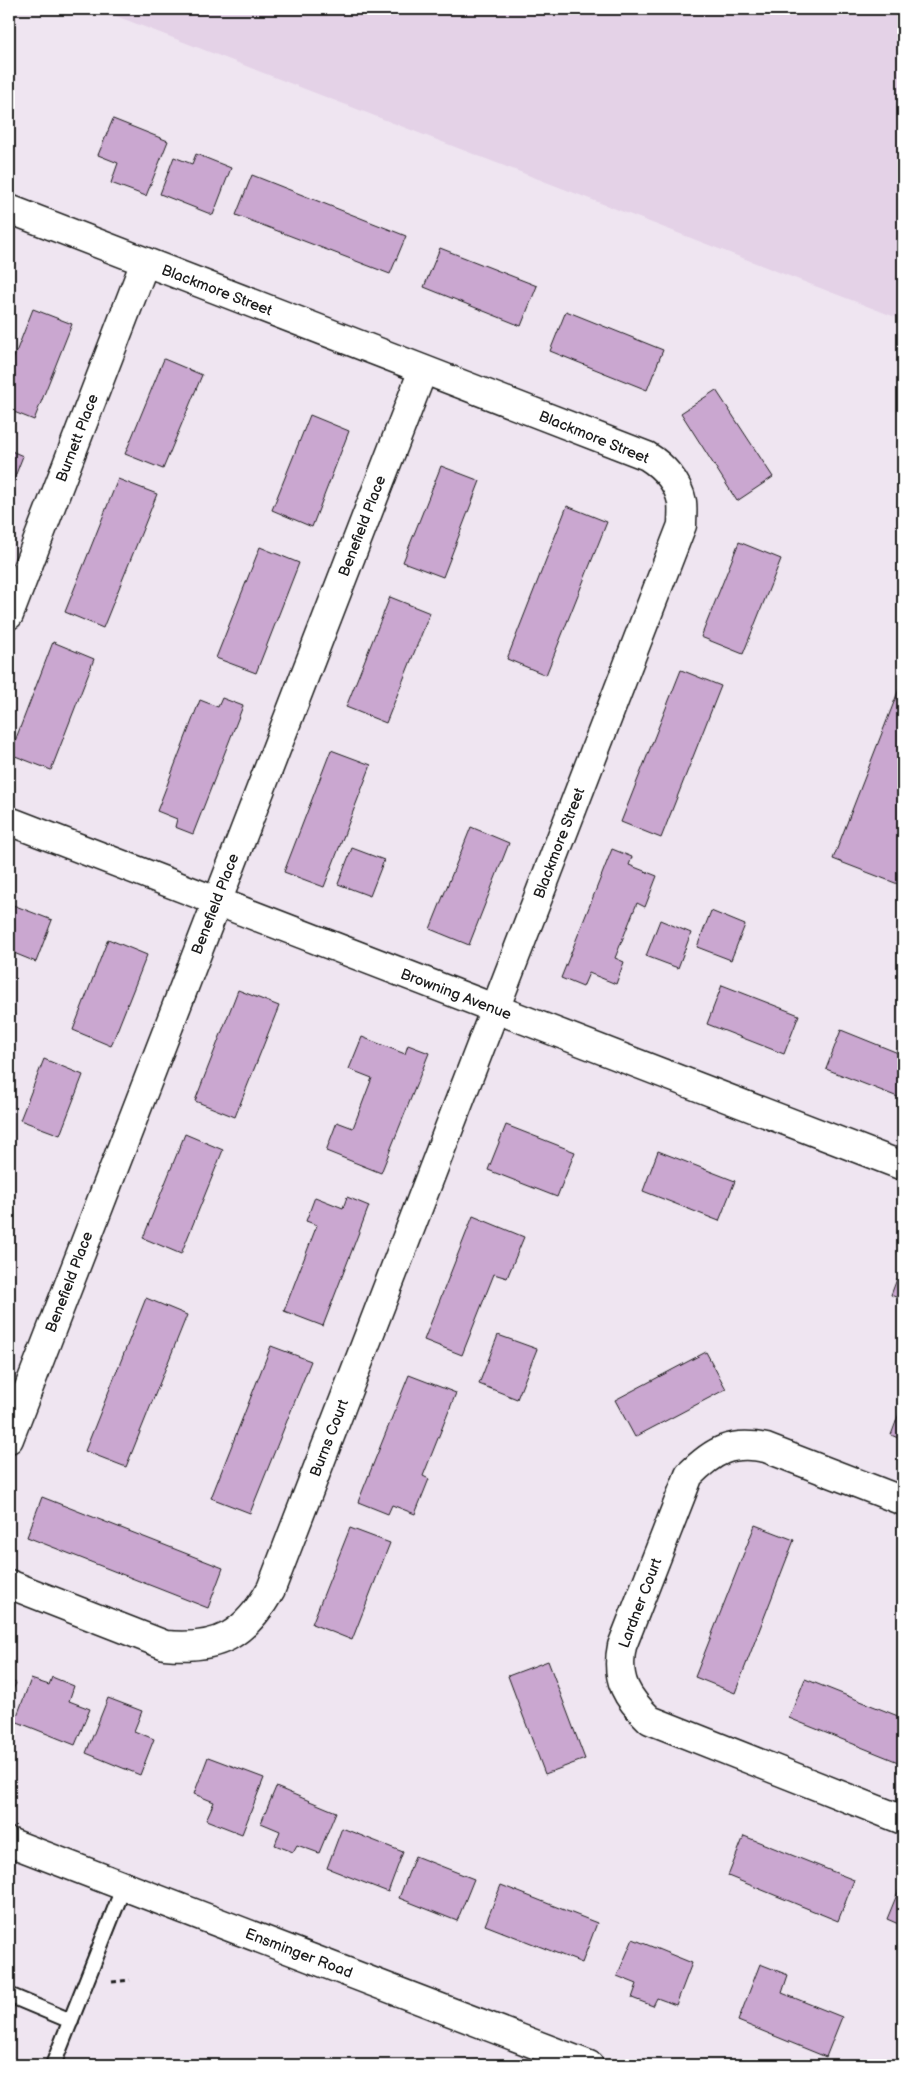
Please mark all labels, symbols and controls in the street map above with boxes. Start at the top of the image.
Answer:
street label: Blackmore Street [159,261,275,320]
street label: Burnett Place [52,391,103,485]
street label: Blackmore Street [536,407,652,468]
street label: Benefield Place [334,473,390,579]
street label: Blackmore Street [530,785,589,901]
street label: Benefield Place [187,851,243,957]
street label: Browning Avenue [398,965,514,1024]
street label: Benefield Place [41,1229,97,1335]
street label: Burns Court [306,1396,353,1480]
street label: Lardner Court [615,1555,666,1651]
street label: Ensminger Road [242,1924,355,1983]

